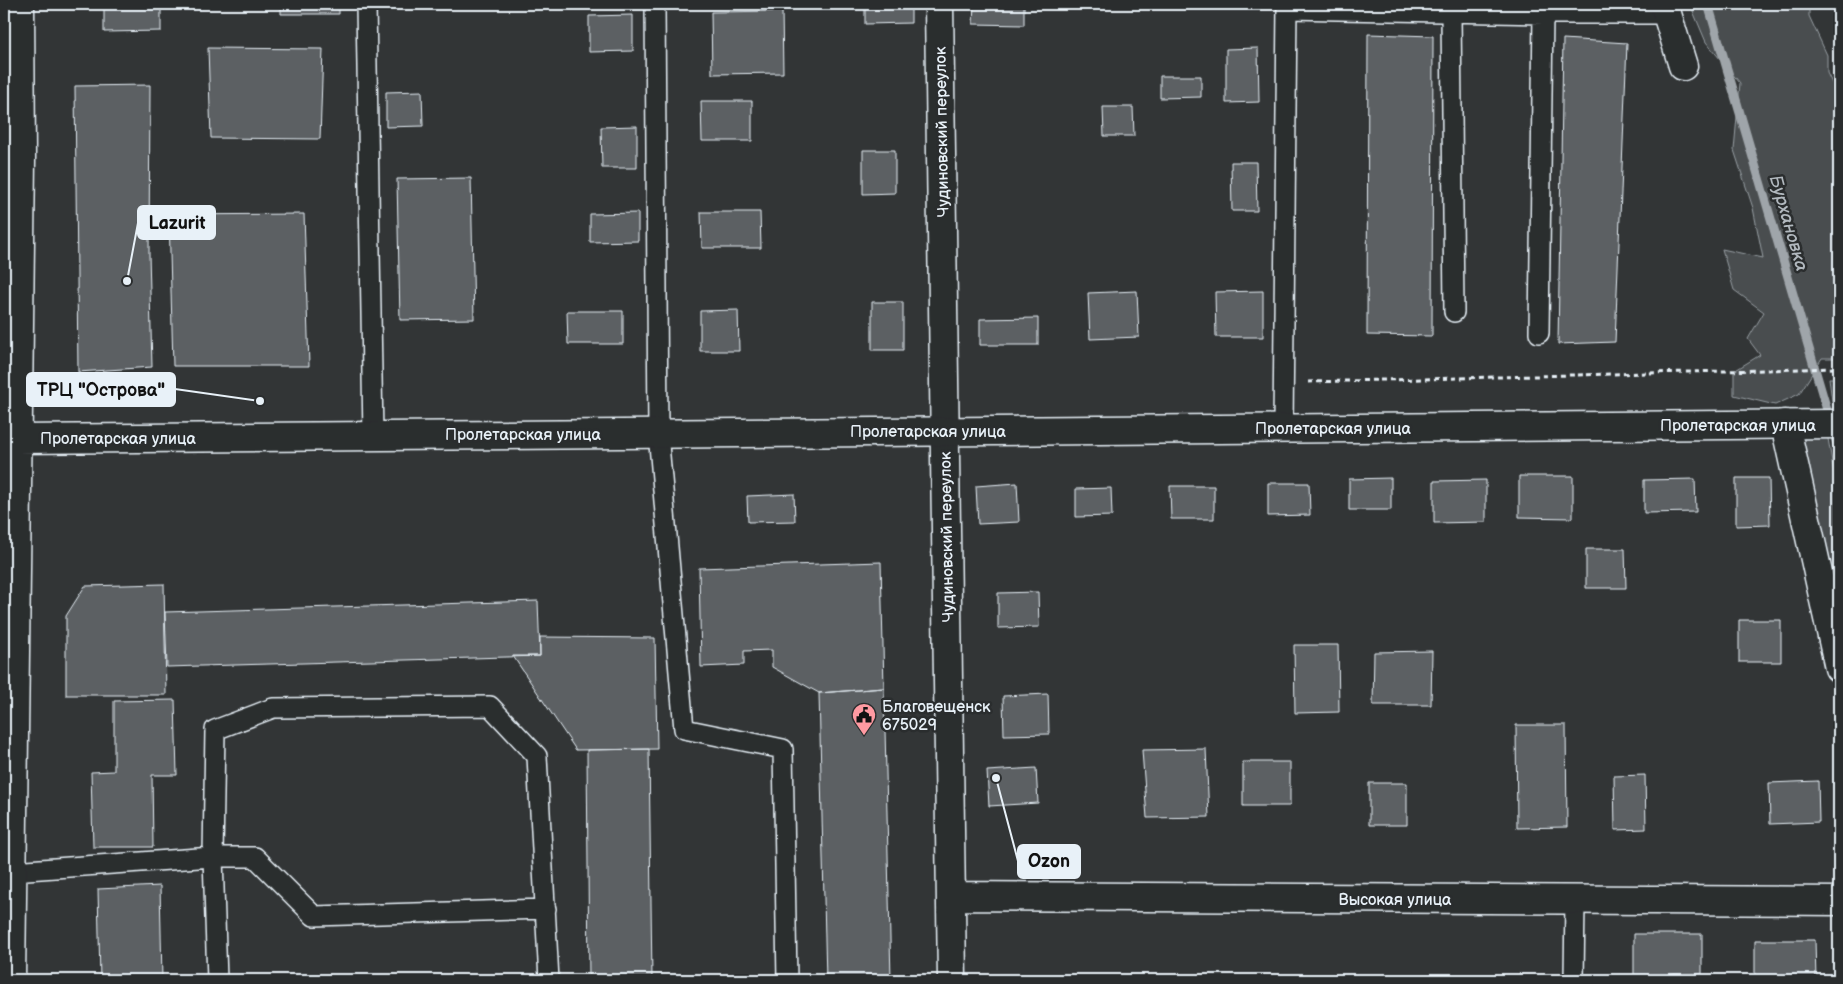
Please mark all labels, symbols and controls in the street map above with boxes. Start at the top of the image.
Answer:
street label: Чудиновский переулок [932,46,953,217]
water label: Бурхановка [1765,173,1812,274]
callout: Lazurit [138,206,215,239]
text: Lazurit [149,213,205,234]
callout: ТРЦ "Острова" [27,373,175,406]
text: ТРЦ "Острова" [37,380,165,401]
street label: Пролетарская улица [1660,417,1816,436]
street label: Пролетарская улица [1255,420,1411,439]
street label: Пролетарская улица [850,423,1006,442]
street label: Пролетарская улица [445,426,601,445]
street label: Пролетарская улица [40,430,196,449]
street label: Чудиновский переулок [937,451,958,622]
place label: Благовещенск 675029 [882,698,991,735]
public building icon: Благовещенск 675029 [851,702,877,736]
callout: Ozon [1018,845,1080,878]
text: Ozon [1028,851,1070,872]
street label: Высокая улица [1338,891,1452,910]

